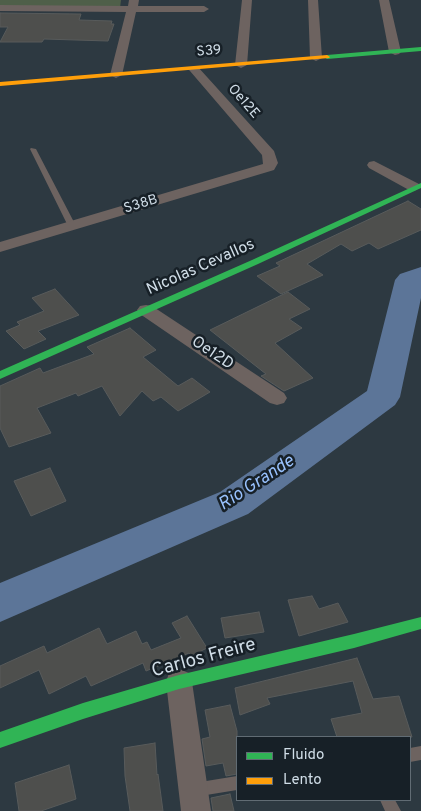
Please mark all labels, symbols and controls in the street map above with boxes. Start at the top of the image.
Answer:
street label: S39 [196,43,222,61]
street label: Oe12E [224,81,262,123]
street label: S38B [122,192,160,218]
street label: Nicolas Cevallos [144,236,258,300]
street label: Oe12D [187,333,237,375]
water label: Rio Grande [215,452,299,516]
street label: Carlos Freire [149,634,259,684]
legend [236,736,411,801]
text: Fluido [283,746,324,765]
text: Lento [283,771,322,790]

